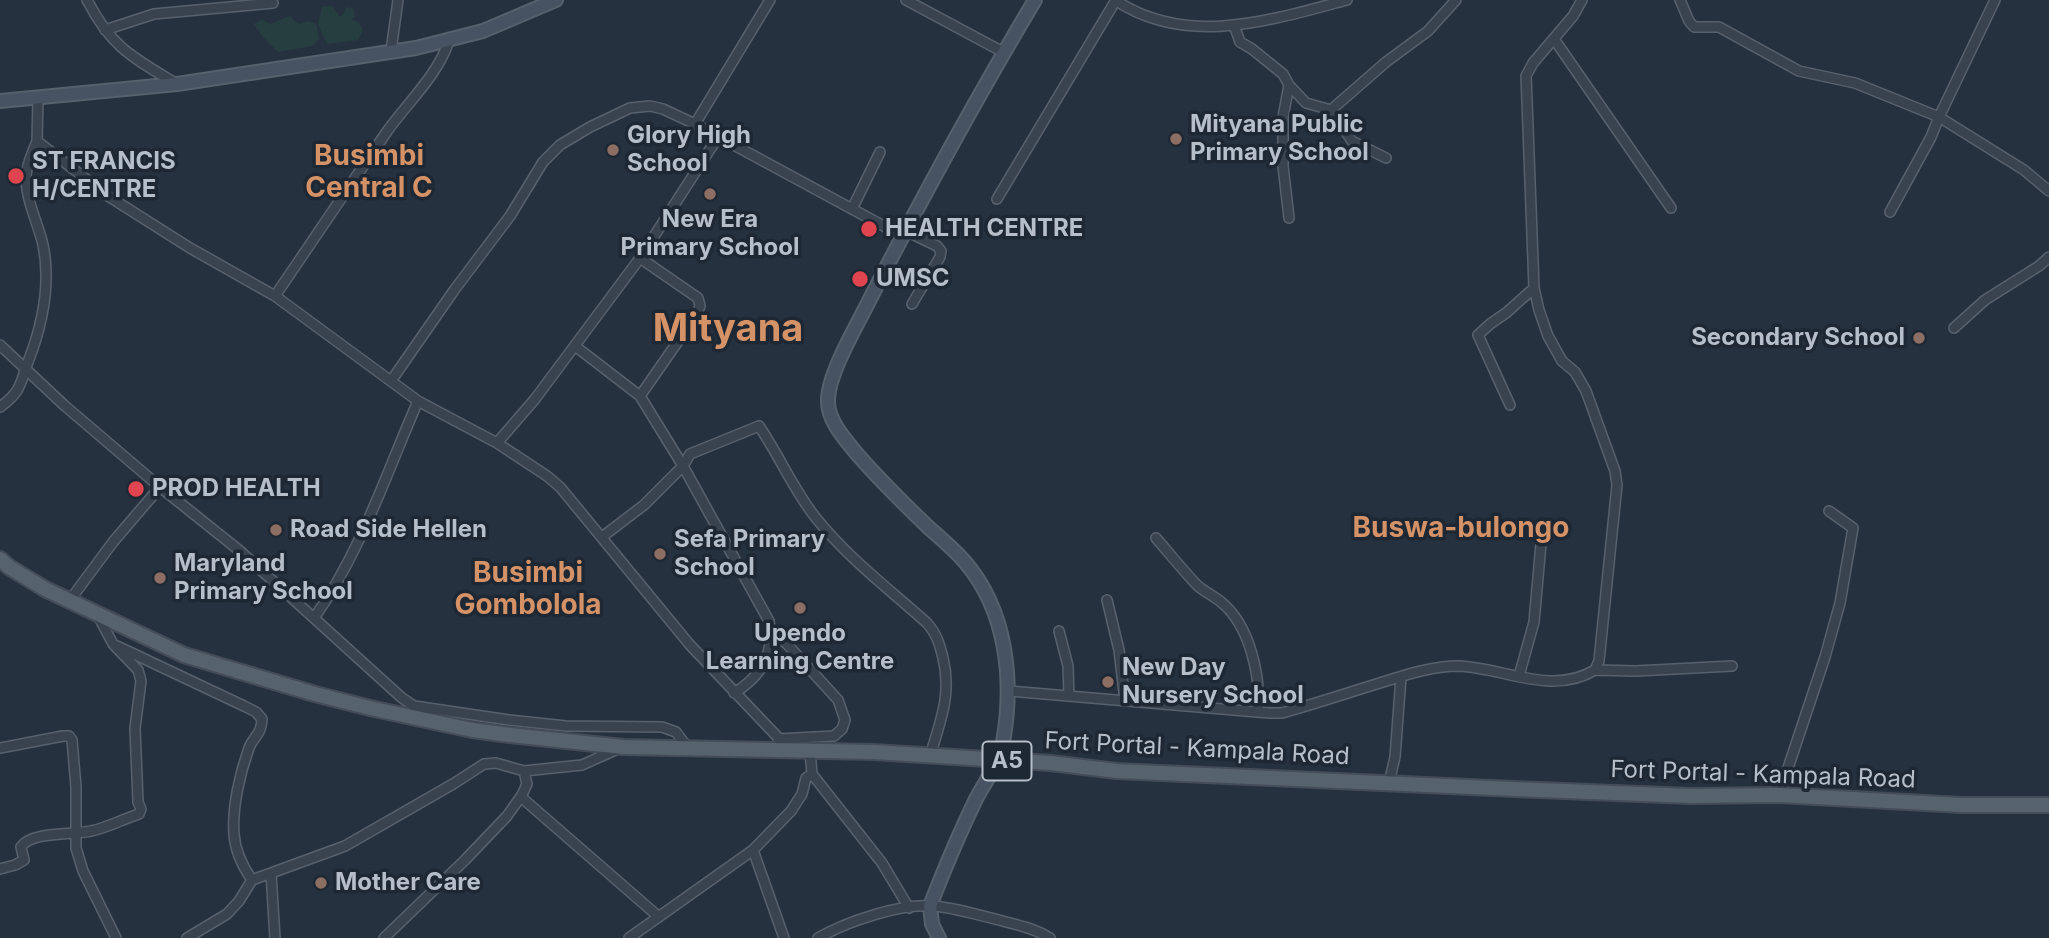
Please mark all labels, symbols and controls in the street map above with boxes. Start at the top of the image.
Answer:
place label: Mityana Public Primary School [1190,111,1369,167]
place label: Glory High School [627,122,751,178]
marker: Mityana Public Primary School [1168,131,1184,147]
district label: Busimbi Central C [305,140,433,206]
marker: Glory High School [605,142,621,158]
place label: ST FRANCIS H/CENTRE [32,148,176,204]
marker: ST FRANCIS H/CENTRE [6,166,26,186]
marker: New Era Primary School [702,186,718,202]
place label: New Era Primary School [621,206,799,262]
place label: HEALTH CENTRE [885,215,1083,243]
marker: HEALTH CENTRE [859,219,879,239]
place label: UMSC [876,265,949,293]
marker: UMSC [850,269,870,289]
district label: Mityana [653,307,803,353]
place label: Secondary School [1691,324,1905,352]
marker: Secondary School [1911,330,1927,346]
place label: PROD HEALTH [152,475,321,503]
marker: PROD HEALTH [126,479,146,499]
district label: Buswa-bulongo [1353,512,1569,546]
place label: Road Side Hellen [290,516,487,544]
marker: Road Side Hellen [268,522,284,538]
place label: Sefa Primary School [674,526,825,582]
marker: Sefa Primary School [652,546,668,562]
place label: Maryland Primary School [174,550,353,606]
district label: Busimbi Gombolola [454,557,602,623]
marker: Maryland Primary School [152,570,168,586]
marker: Upendo Learning Centre [792,600,808,616]
place label: Upendo Learning Centre [706,620,894,676]
place label: New Day Nursery School [1122,654,1304,710]
marker: New Day Nursery School [1100,674,1116,690]
street label: Fort Portal - Kampala Road [1044,727,1350,771]
road number: A5 [982,741,1032,780]
street label: Fort Portal - Kampala Road [1610,755,1916,795]
place label: Mother Care [335,869,481,897]
marker: Mother Care [313,875,329,891]

